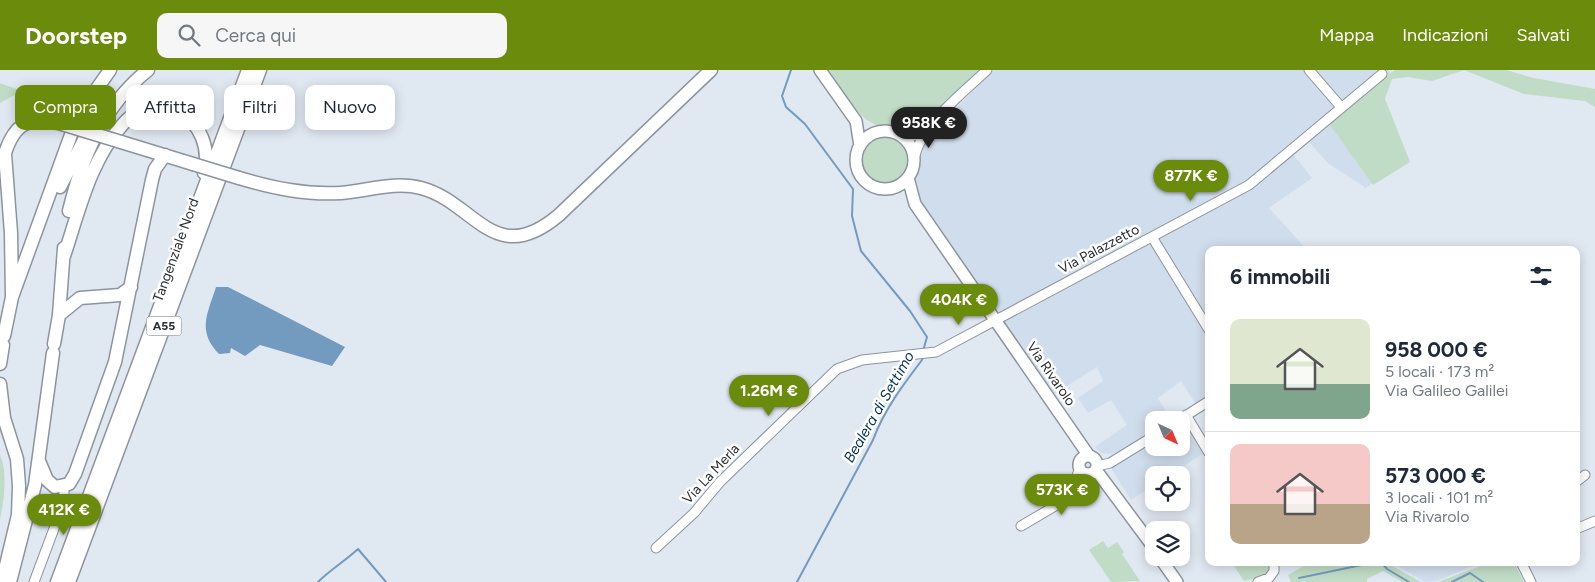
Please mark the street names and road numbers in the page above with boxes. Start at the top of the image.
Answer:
street label: Tangenziale Nord [149,196,203,304]
street label: Via Palazzetto [1056,221,1142,277]
road number: A55 [146,317,182,336]
street label: Via Rivarolo [1023,339,1079,409]
street label: Via La Merla [679,440,743,508]

